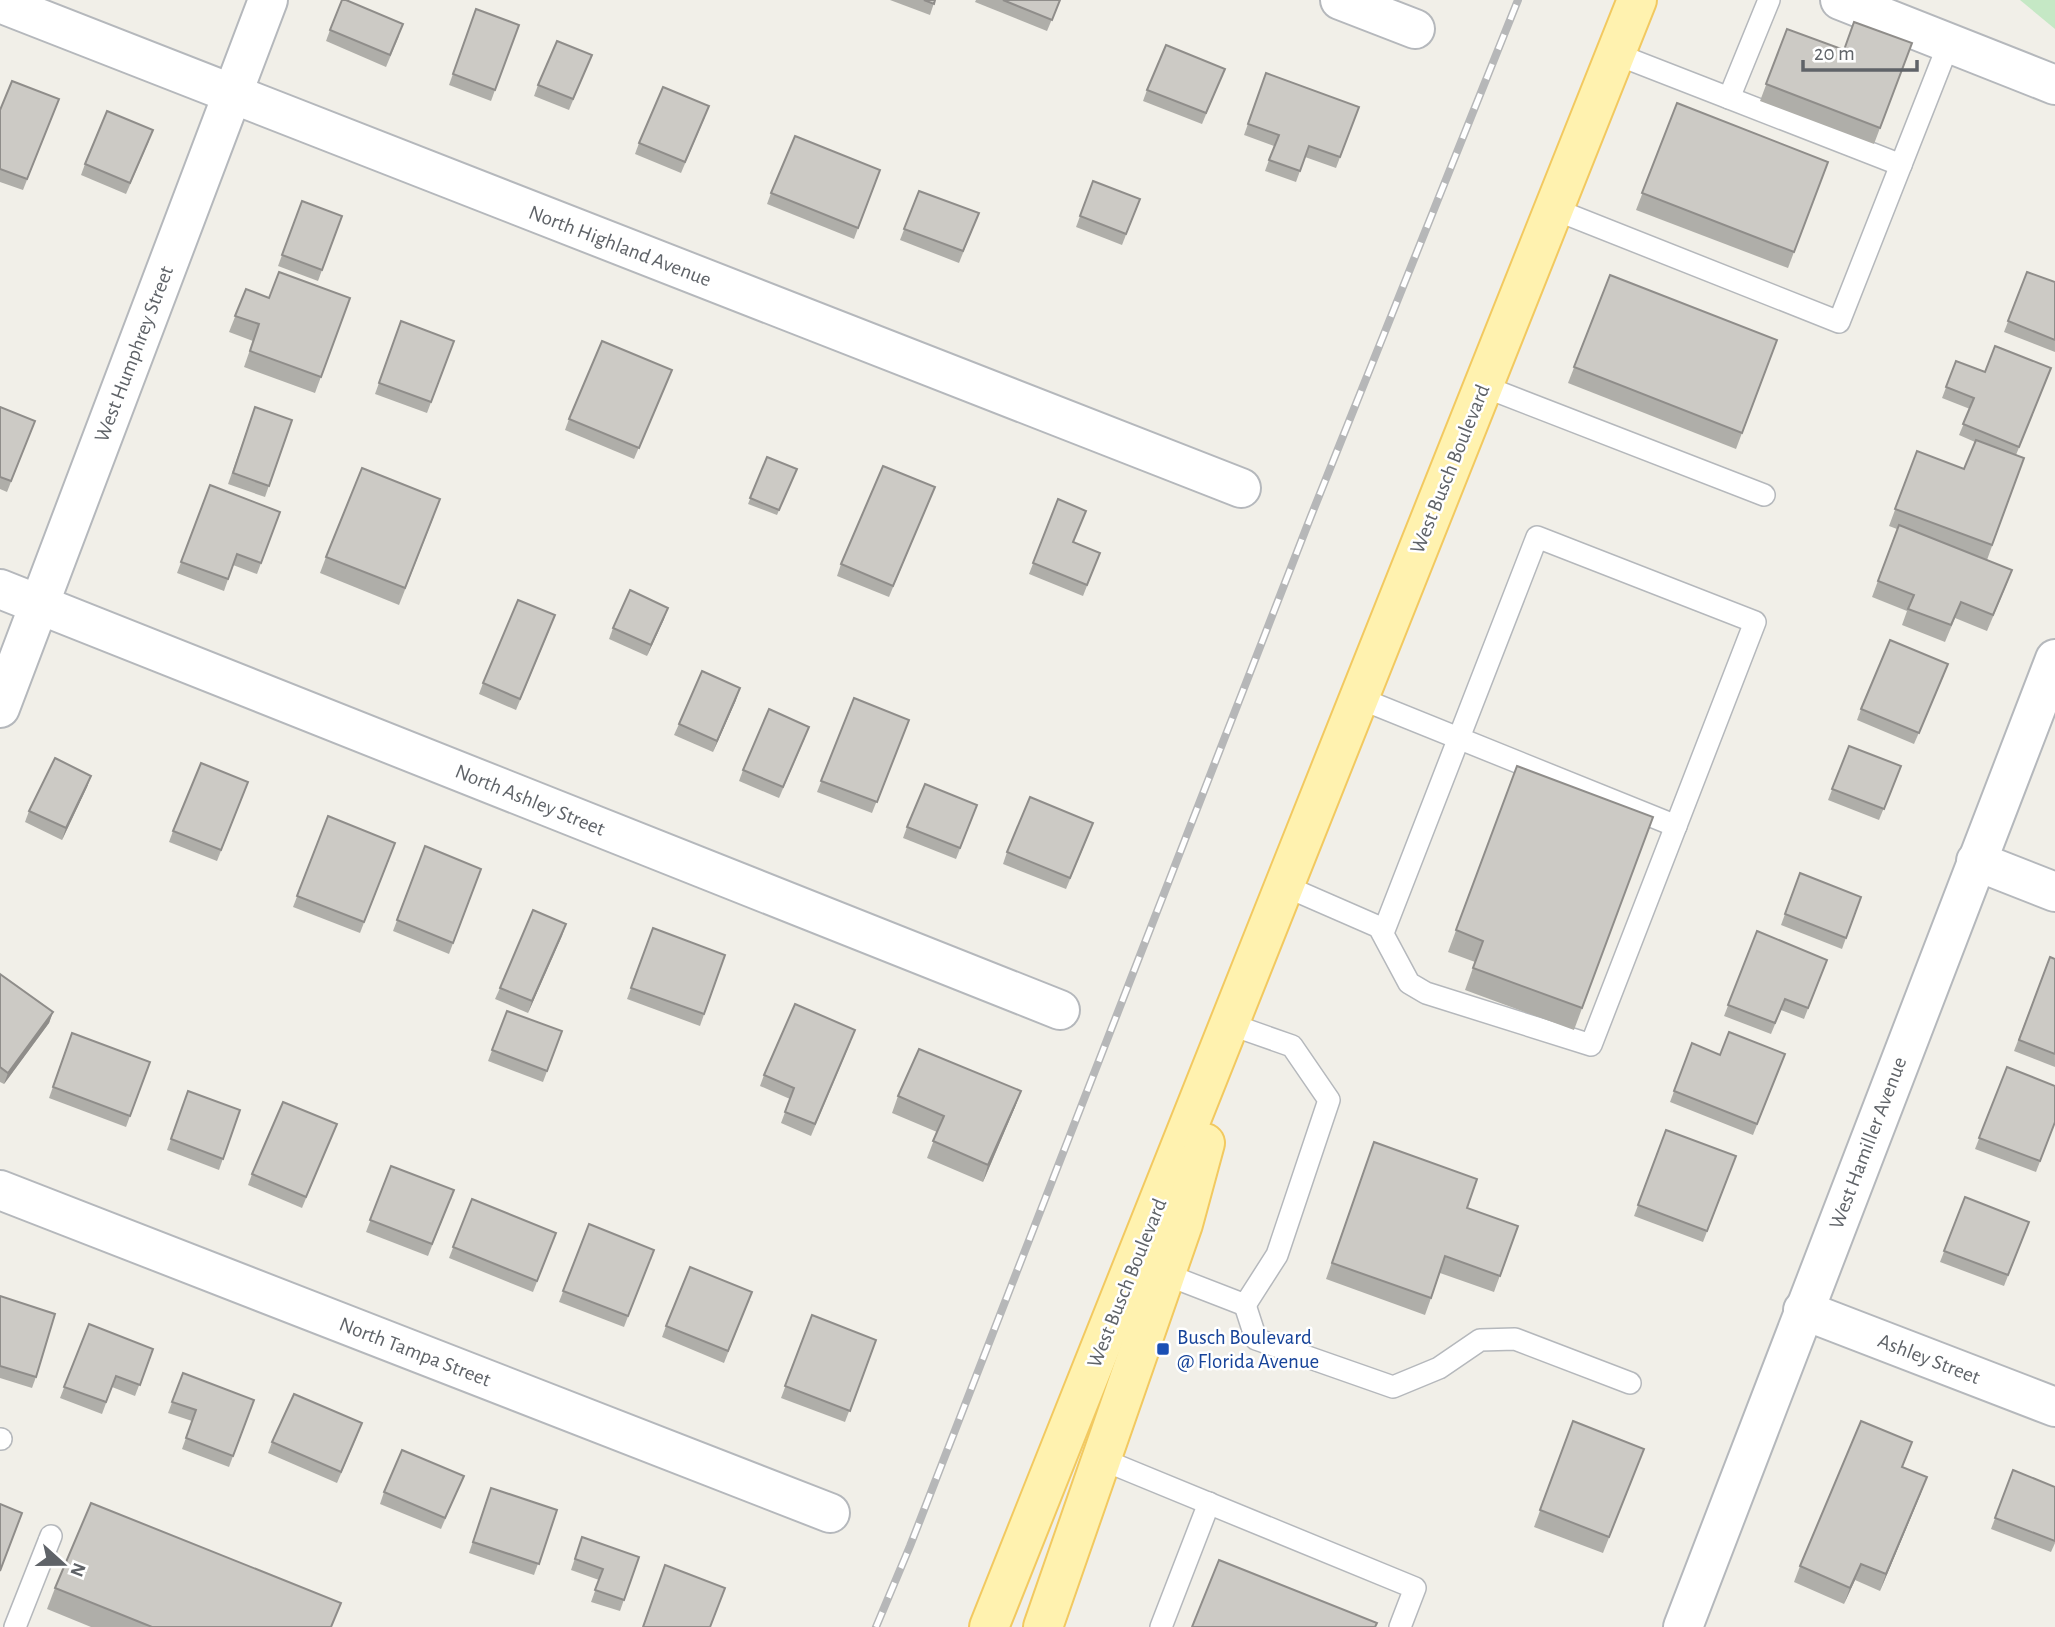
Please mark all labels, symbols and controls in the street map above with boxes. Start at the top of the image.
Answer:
scale bar [1803,28,1917,72]
text: 20 m [1814,43,1855,64]
street label: North Highland Avenue [526,202,714,290]
street label: West Humphrey Street [91,263,177,445]
street label: West Busch Boulevard [1406,381,1494,557]
street label: North Ashley Street [452,760,608,840]
street label: West Hamiller Avenue [1826,1054,1910,1232]
street label: West Busch Boulevard [1083,1195,1171,1371]
street label: North Tampa Street [336,1313,494,1391]
place label: Busch Boulevard @ Florida Avenue [1177,1327,1319,1372]
street label: Ashley Street [1875,1330,1983,1388]
marker: Busch Boulevard @ Florida Avenue [1155,1341,1171,1357]
north arrow [28,1529,98,1599]
text: N [66,1560,89,1579]

